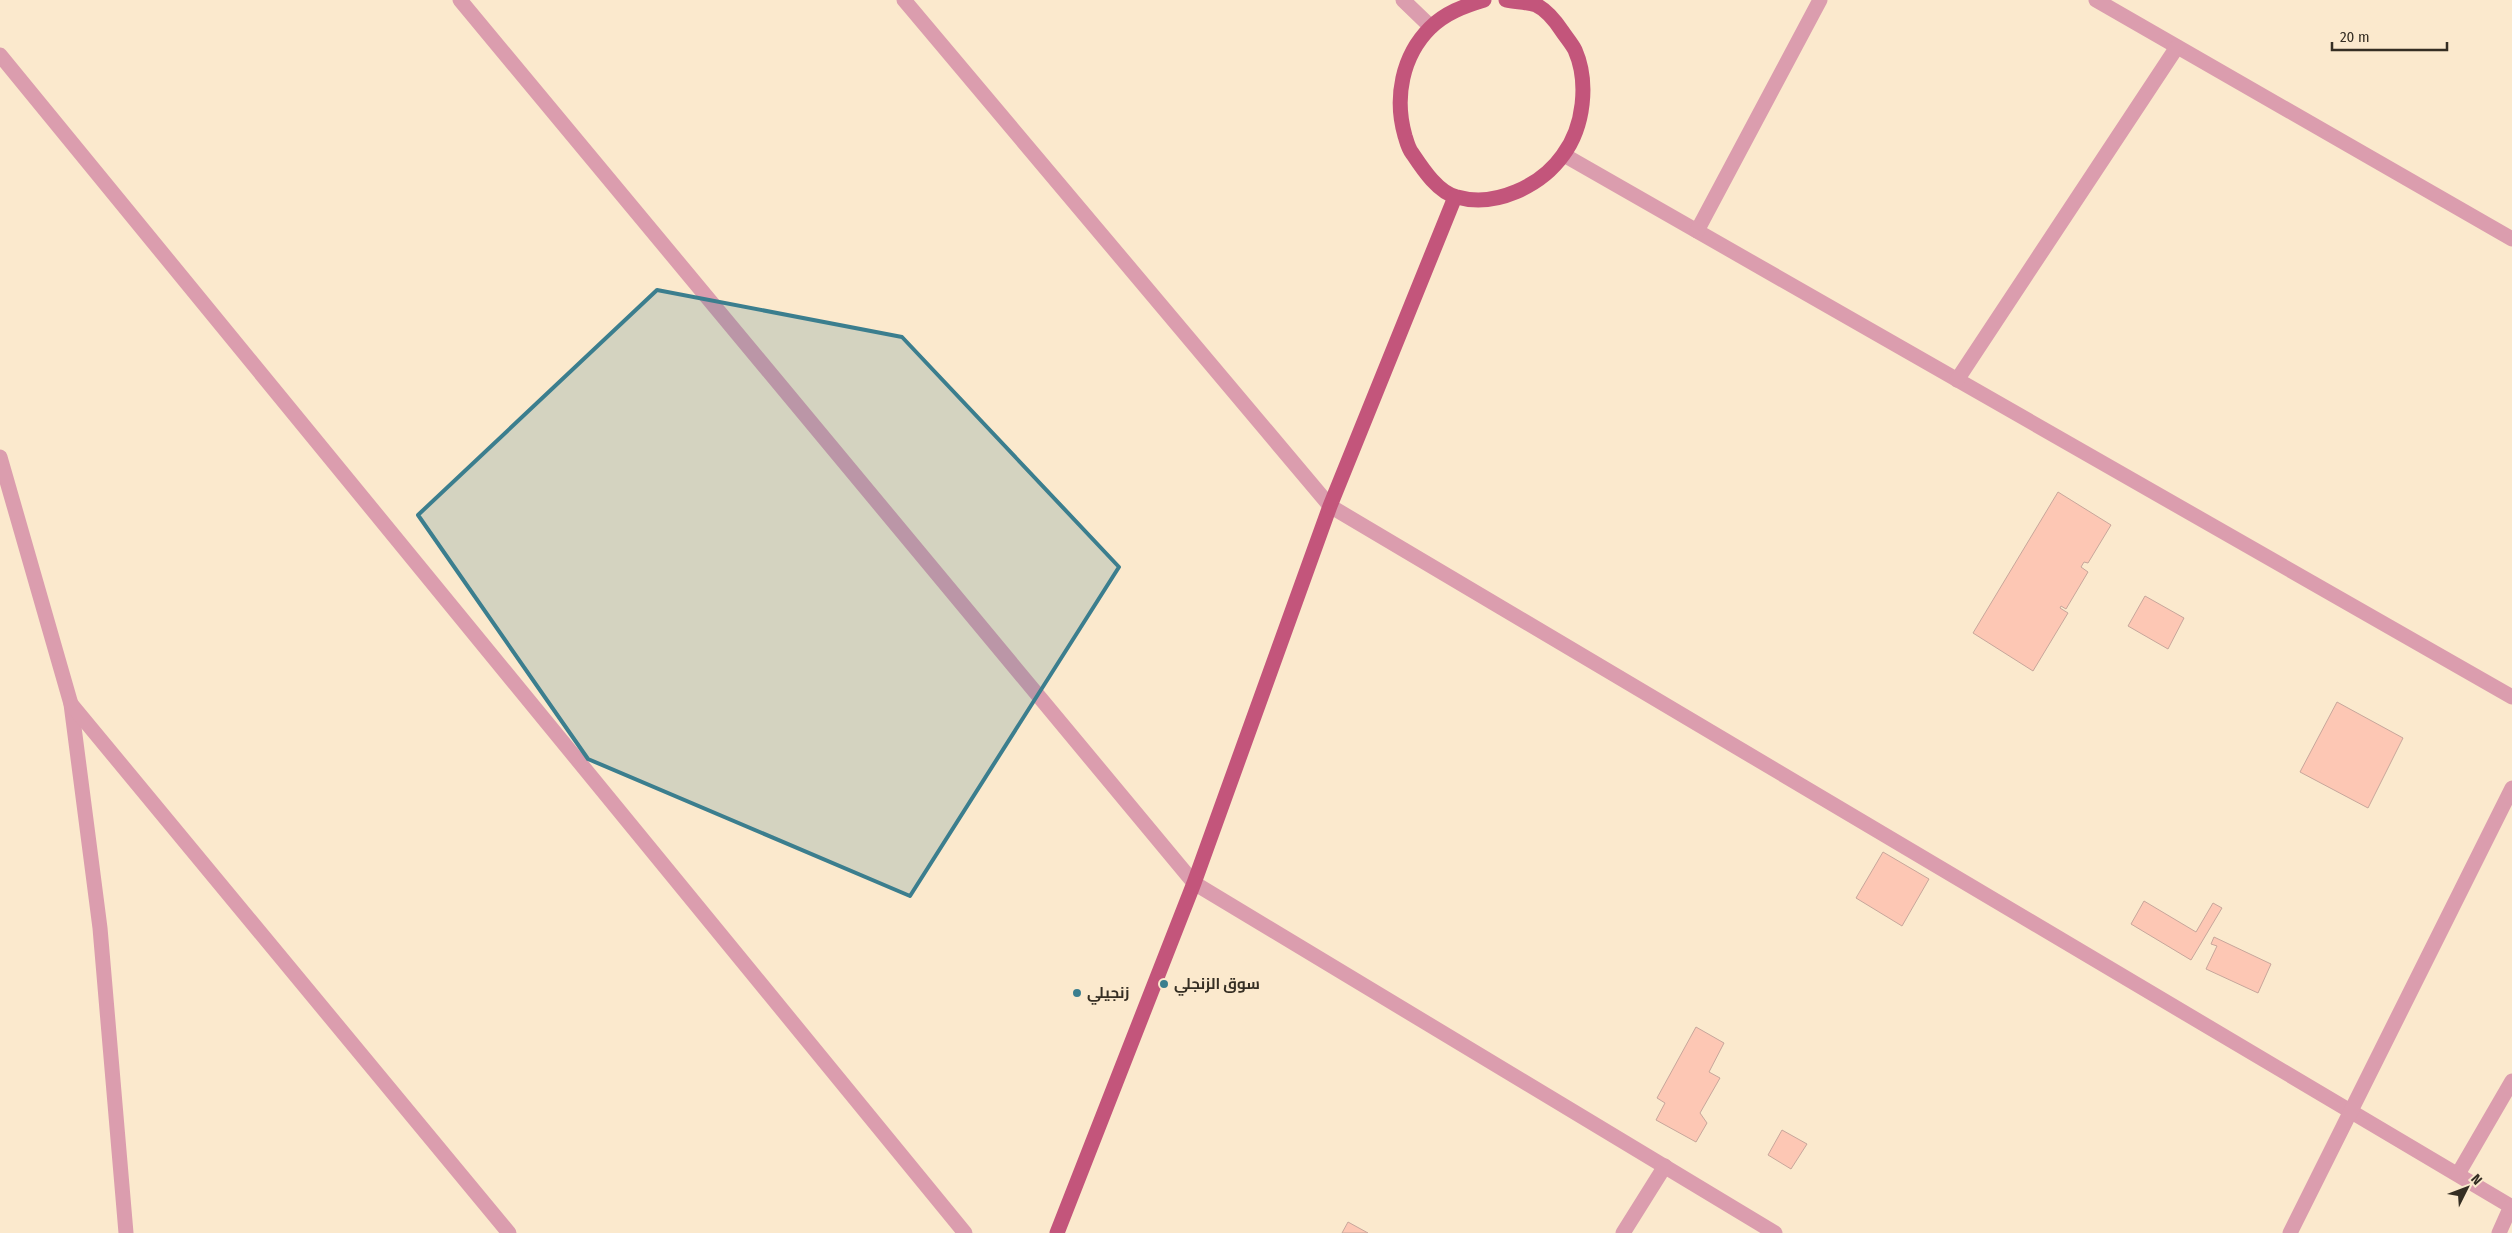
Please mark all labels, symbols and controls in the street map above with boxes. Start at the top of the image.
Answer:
scale bar [2332,20,2447,52]
text: 20 m [2340,28,2370,46]
place label: سوق الزنجلي [1174,975,1260,996]
marker: سوق الزنجلي [1158,978,1170,990]
place label: زنجيلي [1087,984,1129,1005]
marker: زنجيلي [1071,987,1083,999]
north arrow [2442,1163,2492,1213]
text: N [2467,1171,2485,1188]

